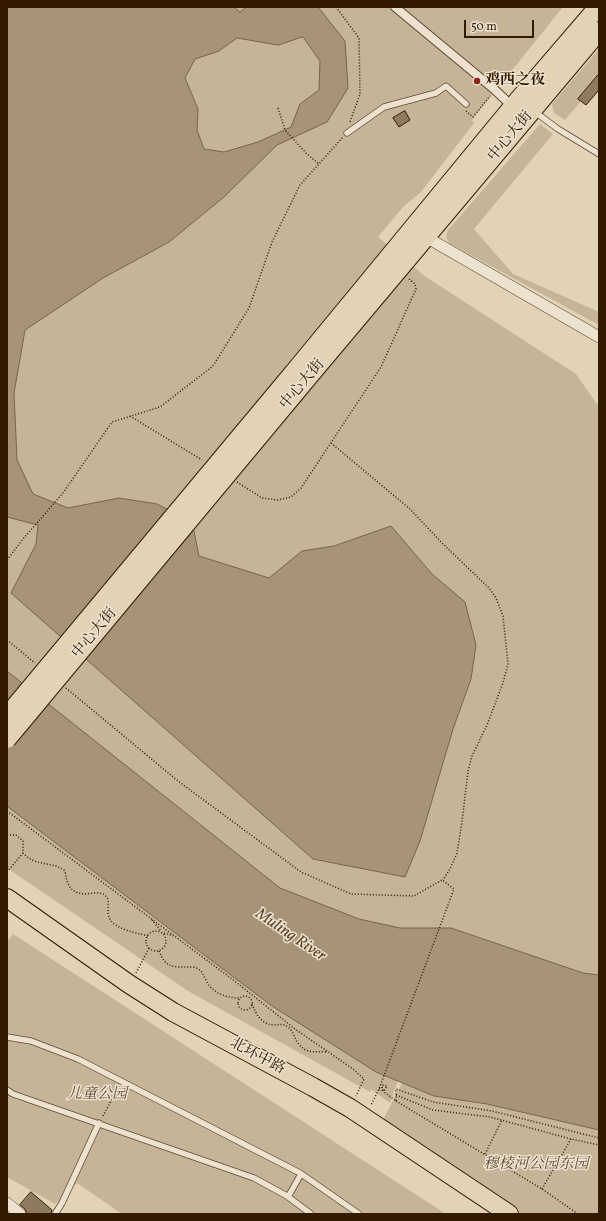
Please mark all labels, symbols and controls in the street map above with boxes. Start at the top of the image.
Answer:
scale bar [466,12,536,38]
text: 50 m [471,19,497,35]
place label: 鸡西之夜 [485,72,545,90]
marker: 鸡西之夜 [472,76,482,86]
street label: 中心大街 [485,108,537,166]
street label: 中心大街 [277,356,329,414]
street label: 中心大街 [69,605,121,663]
water label: Muling River [251,905,329,967]
street label: 北环中路 [226,1035,288,1079]
park label: 儿童公园 [67,1086,127,1104]
park label: 穆棱河公园东园 [484,1156,588,1174]

